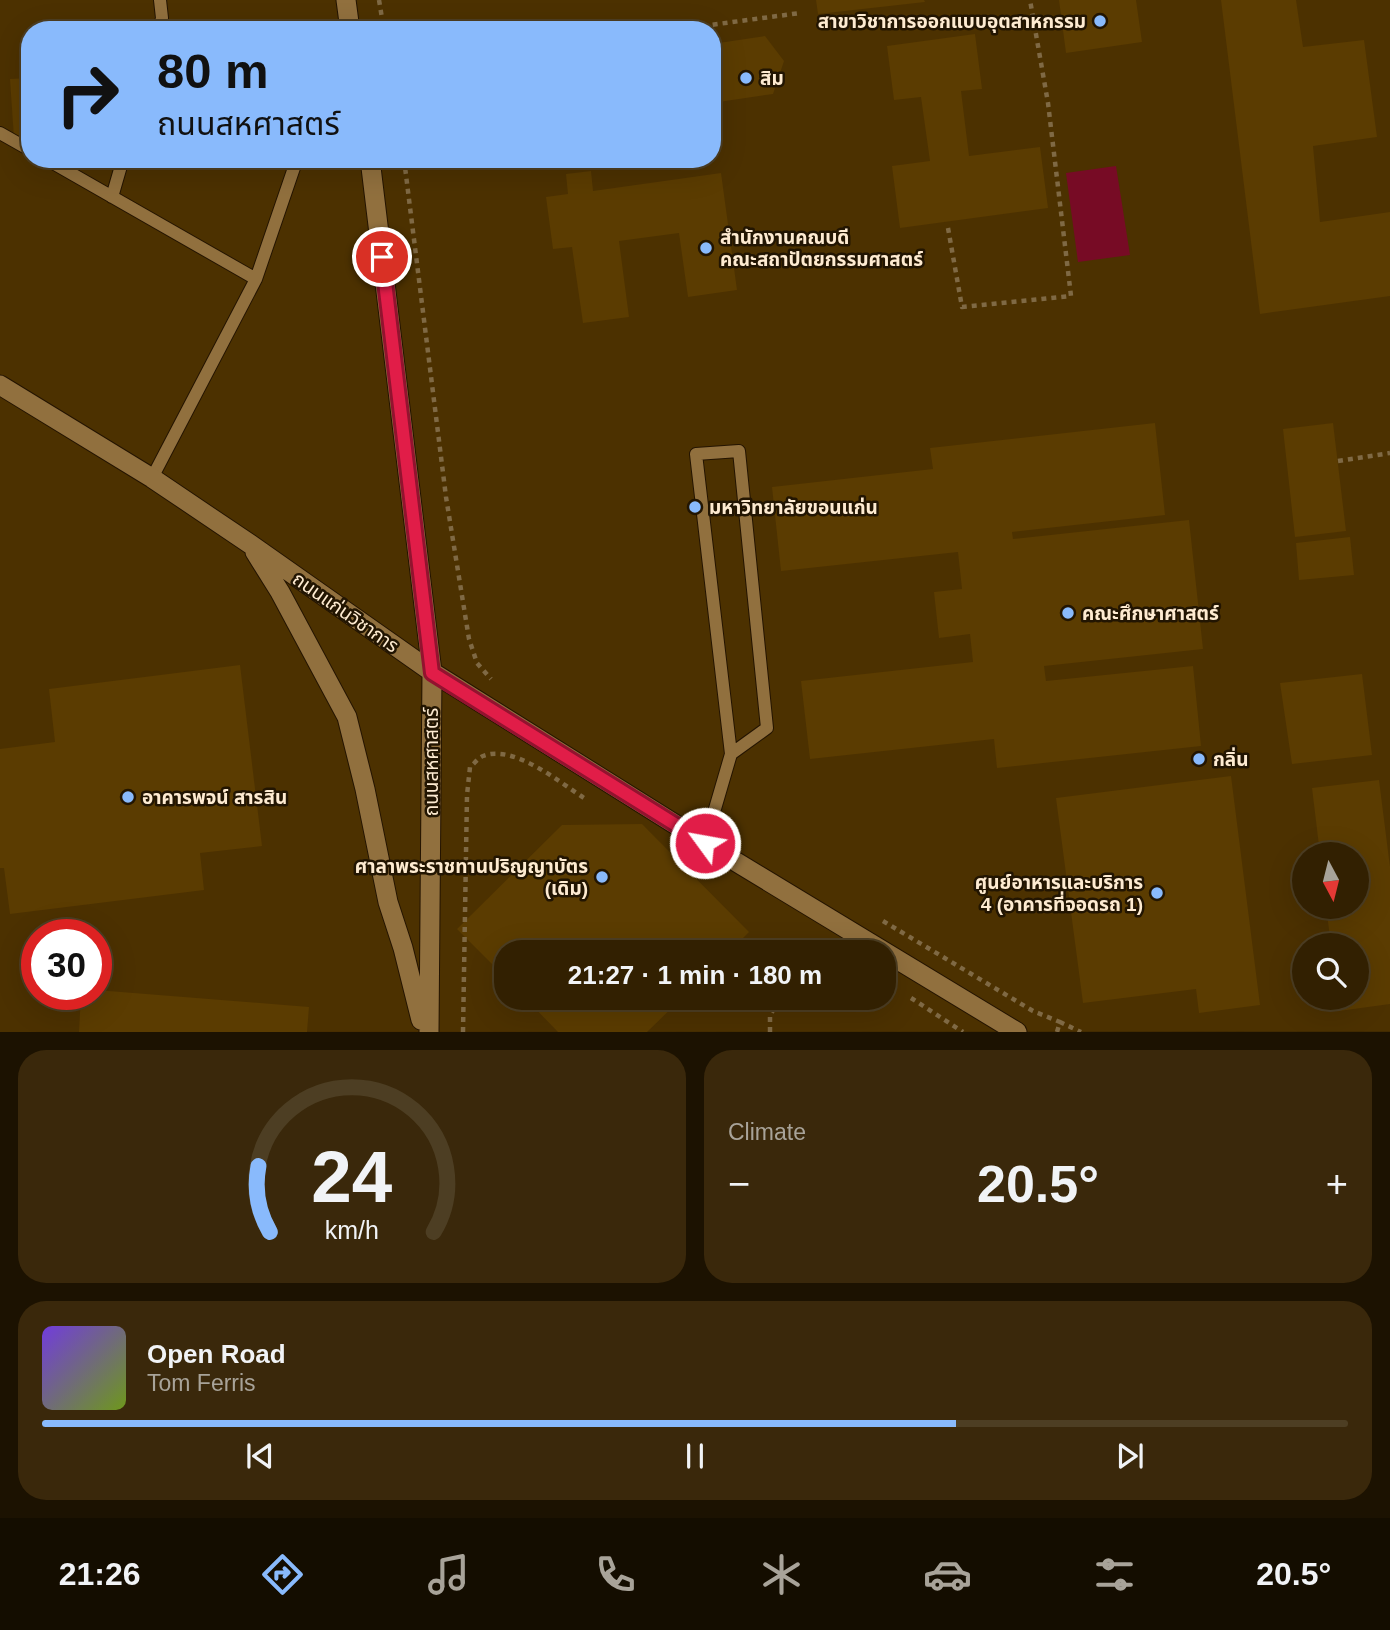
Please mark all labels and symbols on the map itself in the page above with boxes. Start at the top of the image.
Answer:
place label: สาขาวิชาการออกแบบอุตสาหกรรม [818,11,1086,33]
marker: สาขาวิชาการออกแบบอุตสาหกรรม [1092,13,1108,29]
place label: สิม [760,68,784,89]
marker: สิม [738,70,754,86]
pin [352,227,412,287]
place label: สำนักงานคณบดี คณะสถาปัตยกรรมศาสตร์ [720,227,923,270]
marker: สำนักงานคณบดี คณะสถาปัตยกรรมศาสตร์ [698,240,714,256]
place label: มหาวิทยาลัยขอนแก่น [709,497,878,518]
marker: มหาวิทยาลัยขอนแก่น [687,499,703,515]
street label: ถนนแก่นวิชาการ [289,567,403,657]
place label: คณะศึกษาศาสตร์ [1082,603,1219,624]
marker: คณะศึกษาศาสตร์ [1060,605,1076,621]
street label: ถนนสหศาสตร์ [421,707,442,816]
place label: กลิ่น [1213,747,1249,770]
marker: กลิ่น [1191,751,1207,767]
place label: อาคารพจน์ สารสิน [142,787,287,808]
marker: อาคารพจน์ สารสิน [120,789,136,805]
position arrow [668,806,742,880]
north arrow [1292,842,1368,919]
place label: ศาลาพระราชทานปริญญาบัตร (เดิม) [355,856,588,899]
marker: ศาลาพระราชทานปริญญาบัตร (เดิม) [594,869,610,885]
place label: ศูนย์อาหารและบริการ 4 (อาคารที่จอดรถ 1) [975,872,1143,915]
marker: ศูนย์อาหารและบริการ 4 (อาคารที่จอดรถ 1) [1149,885,1165,901]
speed limit sign: 30 [21,919,112,1010]

